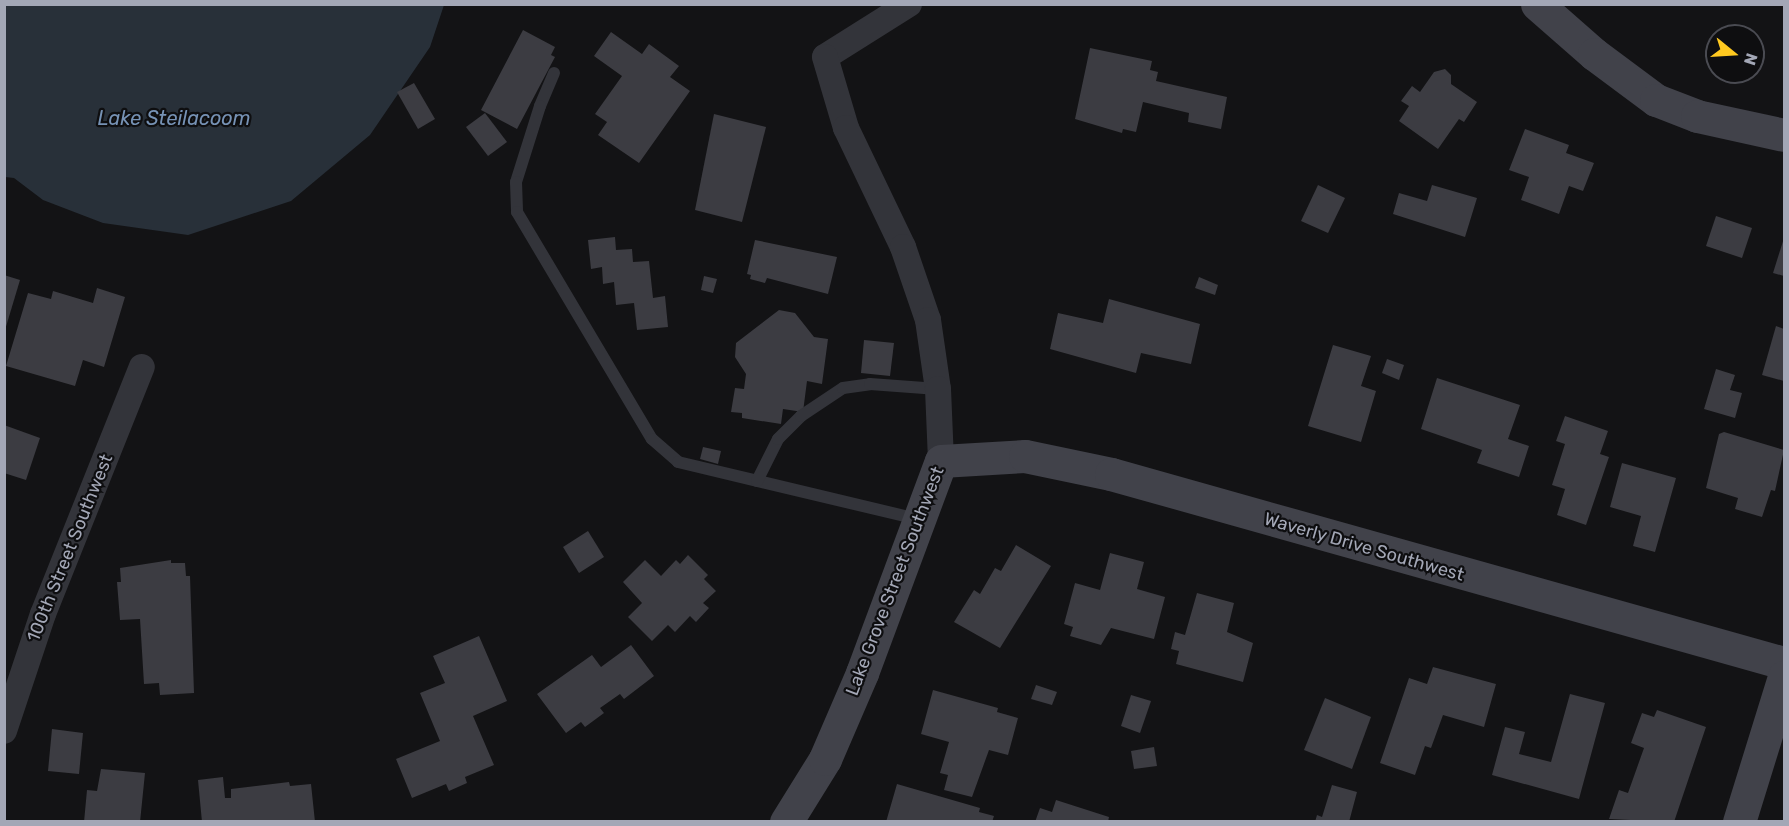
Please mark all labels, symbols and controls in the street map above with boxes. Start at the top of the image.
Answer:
north arrow [1705,24,1765,84]
text: N [1740,51,1762,68]
water label: Lake Steilacoom [97,106,251,130]
street label: 100th Street Southwest [23,451,117,645]
street label: Lake Grove Street Southwest [841,463,949,699]
street label: Waverly Drive Southwest [1261,508,1467,586]

